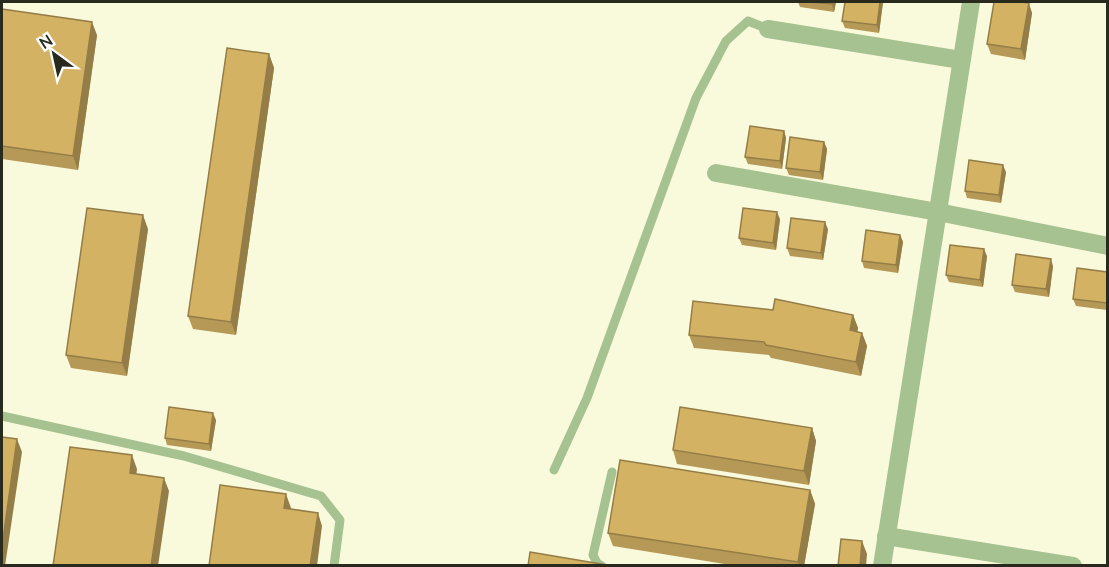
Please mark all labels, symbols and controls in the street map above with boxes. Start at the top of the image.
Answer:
north arrow [24,24,84,84]
text: N [35,30,57,55]

